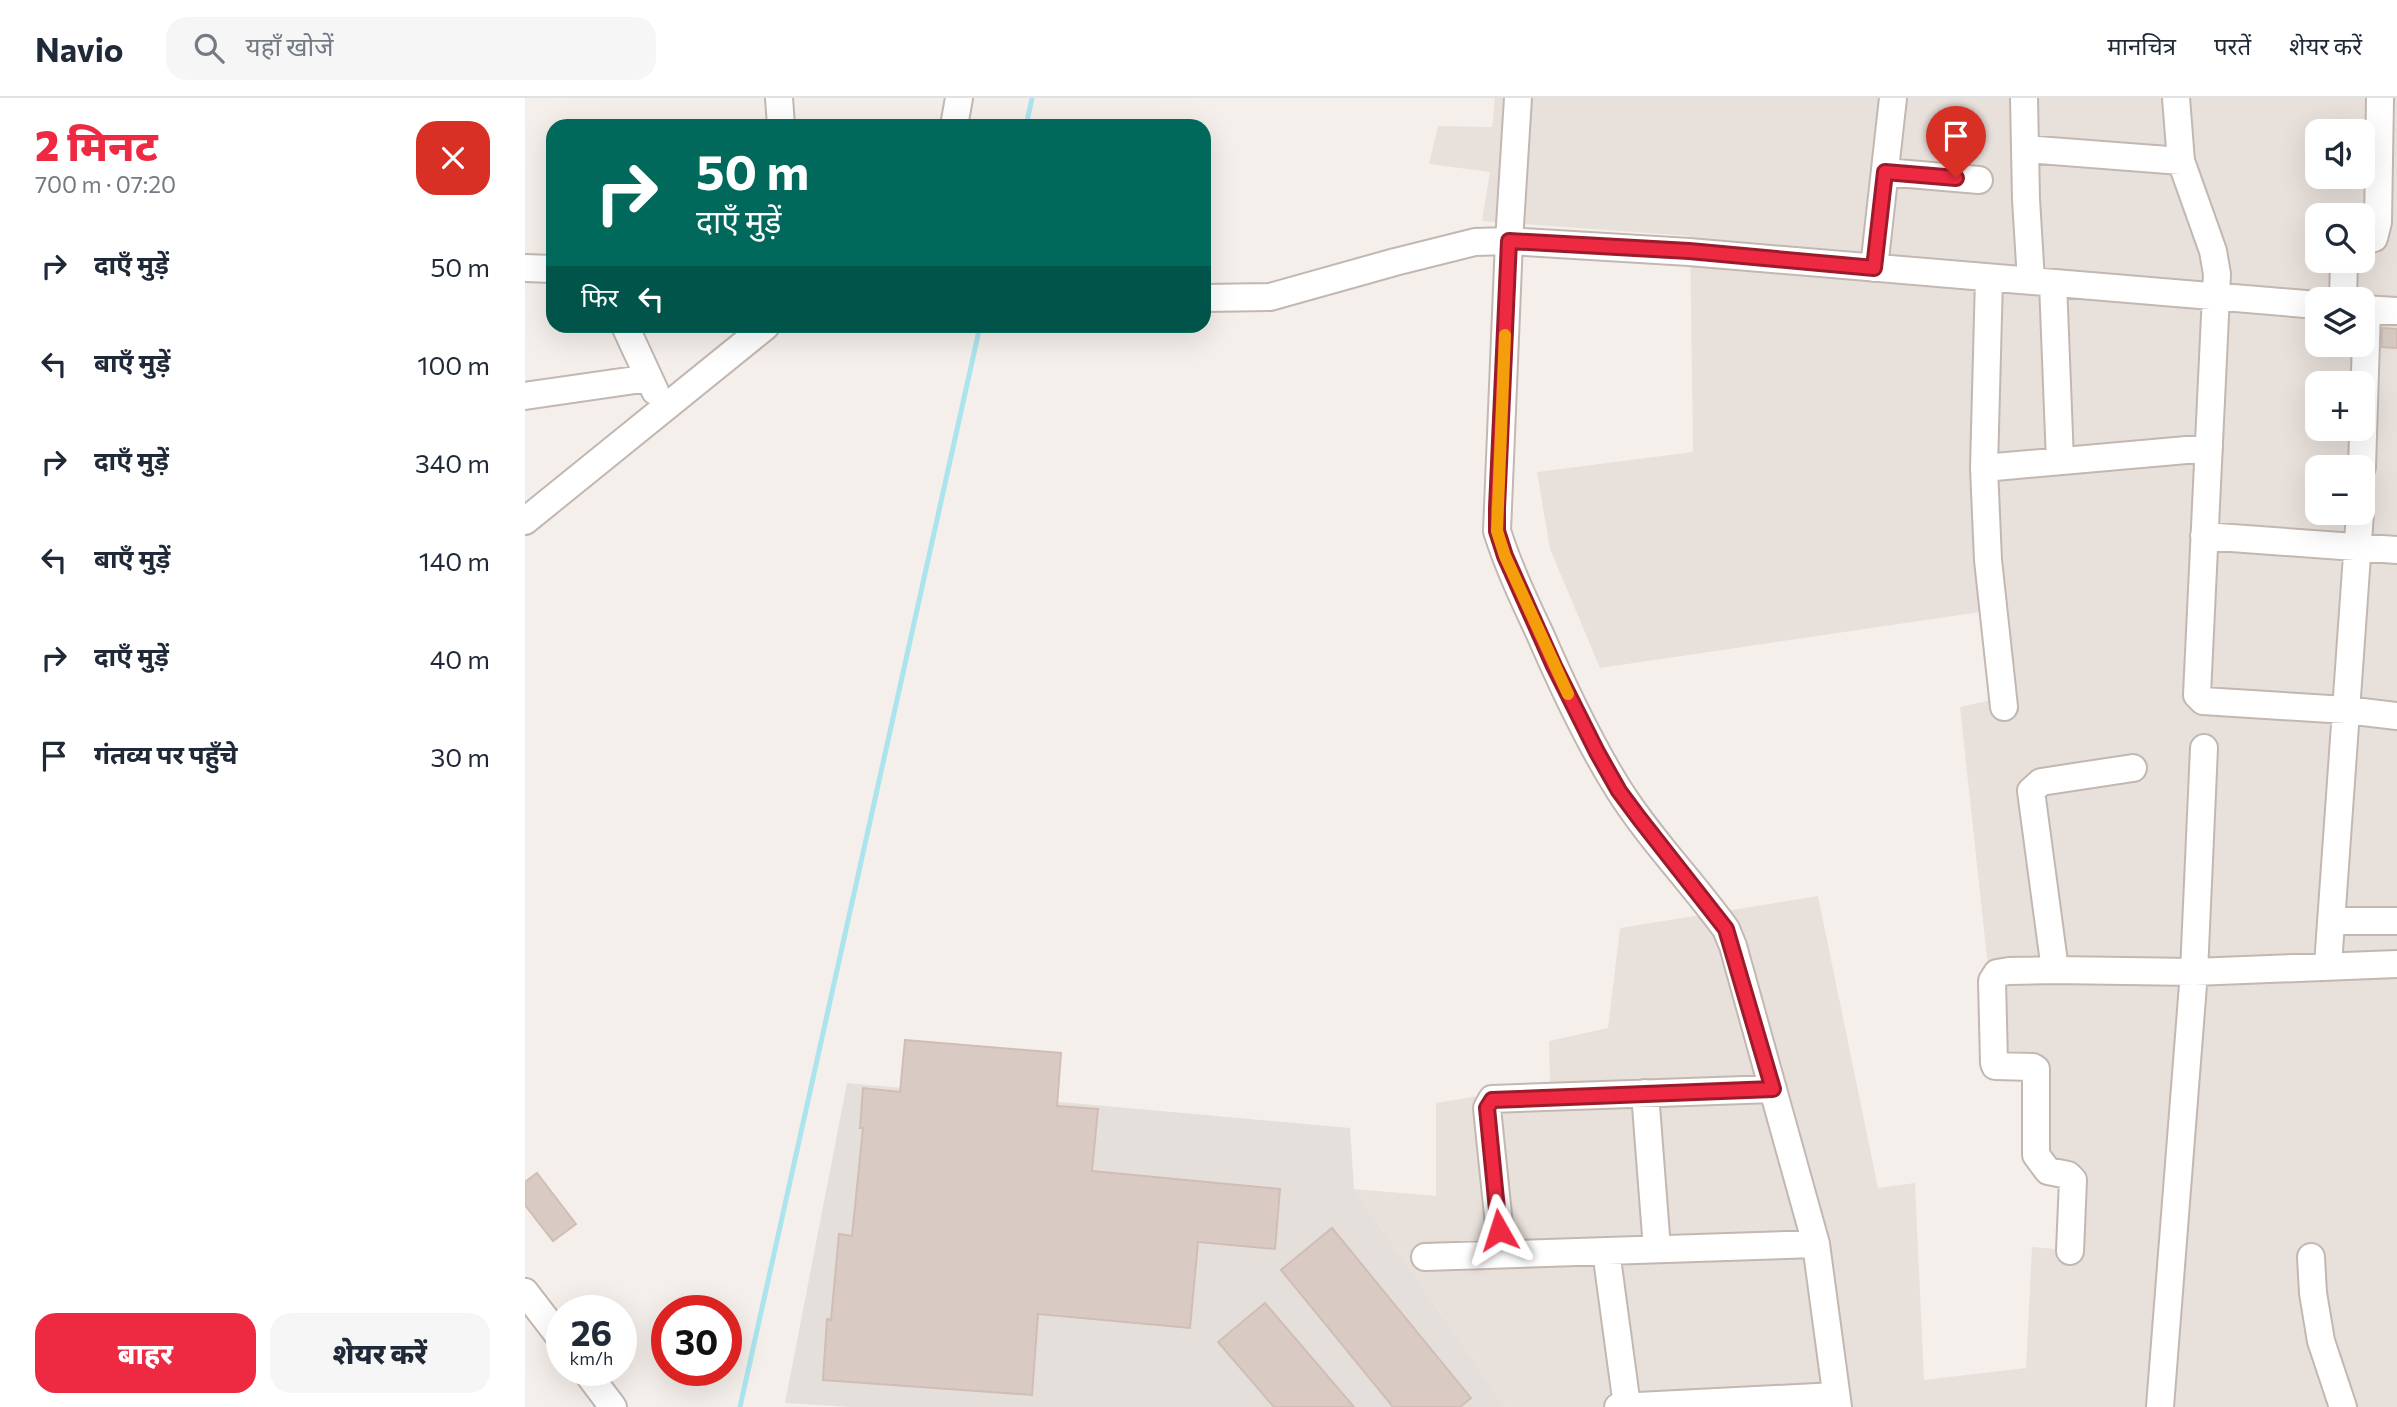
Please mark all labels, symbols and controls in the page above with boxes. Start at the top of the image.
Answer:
search box [166,17,656,80]
text: Navio [35,28,124,69]
icon: search [190,29,228,67]
text: यहाँ खोजें [246,30,333,61]
text: मानचित्र [2107,31,2176,60]
text: परतें [2214,31,2251,60]
text: शेयर करें [2289,31,2362,60]
pin [1926,106,1986,178]
icon: arrive [1937,117,1975,155]
text: 2 मिनट [35,118,158,170]
map controls [2305,119,2375,525]
button: sound [2305,119,2375,189]
button: close [416,121,490,195]
text: 50 m [696,140,809,200]
icon: right [581,147,672,238]
text: 700 m · 07:20 [35,170,176,198]
text: दाएँ मुड़ें [696,200,781,240]
button: search [2305,203,2375,273]
icon: right [35,247,73,285]
text: दाएँ मुड़ें [94,248,169,279]
text: 50 m [430,251,490,282]
icon: left [632,280,670,318]
text: फिर [581,281,618,312]
button: layers [2305,287,2375,357]
icon: left [35,345,73,383]
text: बाएँ मुड़ें [94,346,170,377]
text: 100 m [417,349,490,380]
button: + [2305,371,2375,441]
icon: right [35,443,73,481]
text: दाएँ मुड़ें [94,444,169,475]
text: 340 m [415,447,490,478]
button: − [2305,455,2375,525]
icon: left [35,541,73,579]
text: बाएँ मुड़ें [94,542,170,573]
text: 140 m [419,545,490,576]
icon: right [35,639,73,677]
text: दाएँ मुड़ें [94,640,169,671]
text: 40 m [430,643,490,674]
icon: arrive [35,737,73,775]
text: गंतव्य पर पहुँचे [94,738,238,769]
text: 30 m [431,741,490,772]
position arrow [1462,1193,1536,1267]
speed limit sign: 30 [651,1295,742,1386]
text: 26 [571,1310,612,1353]
button: बाहर [35,1313,256,1393]
button: शेयर करें [270,1313,490,1393]
text: km/h [570,1347,613,1369]

